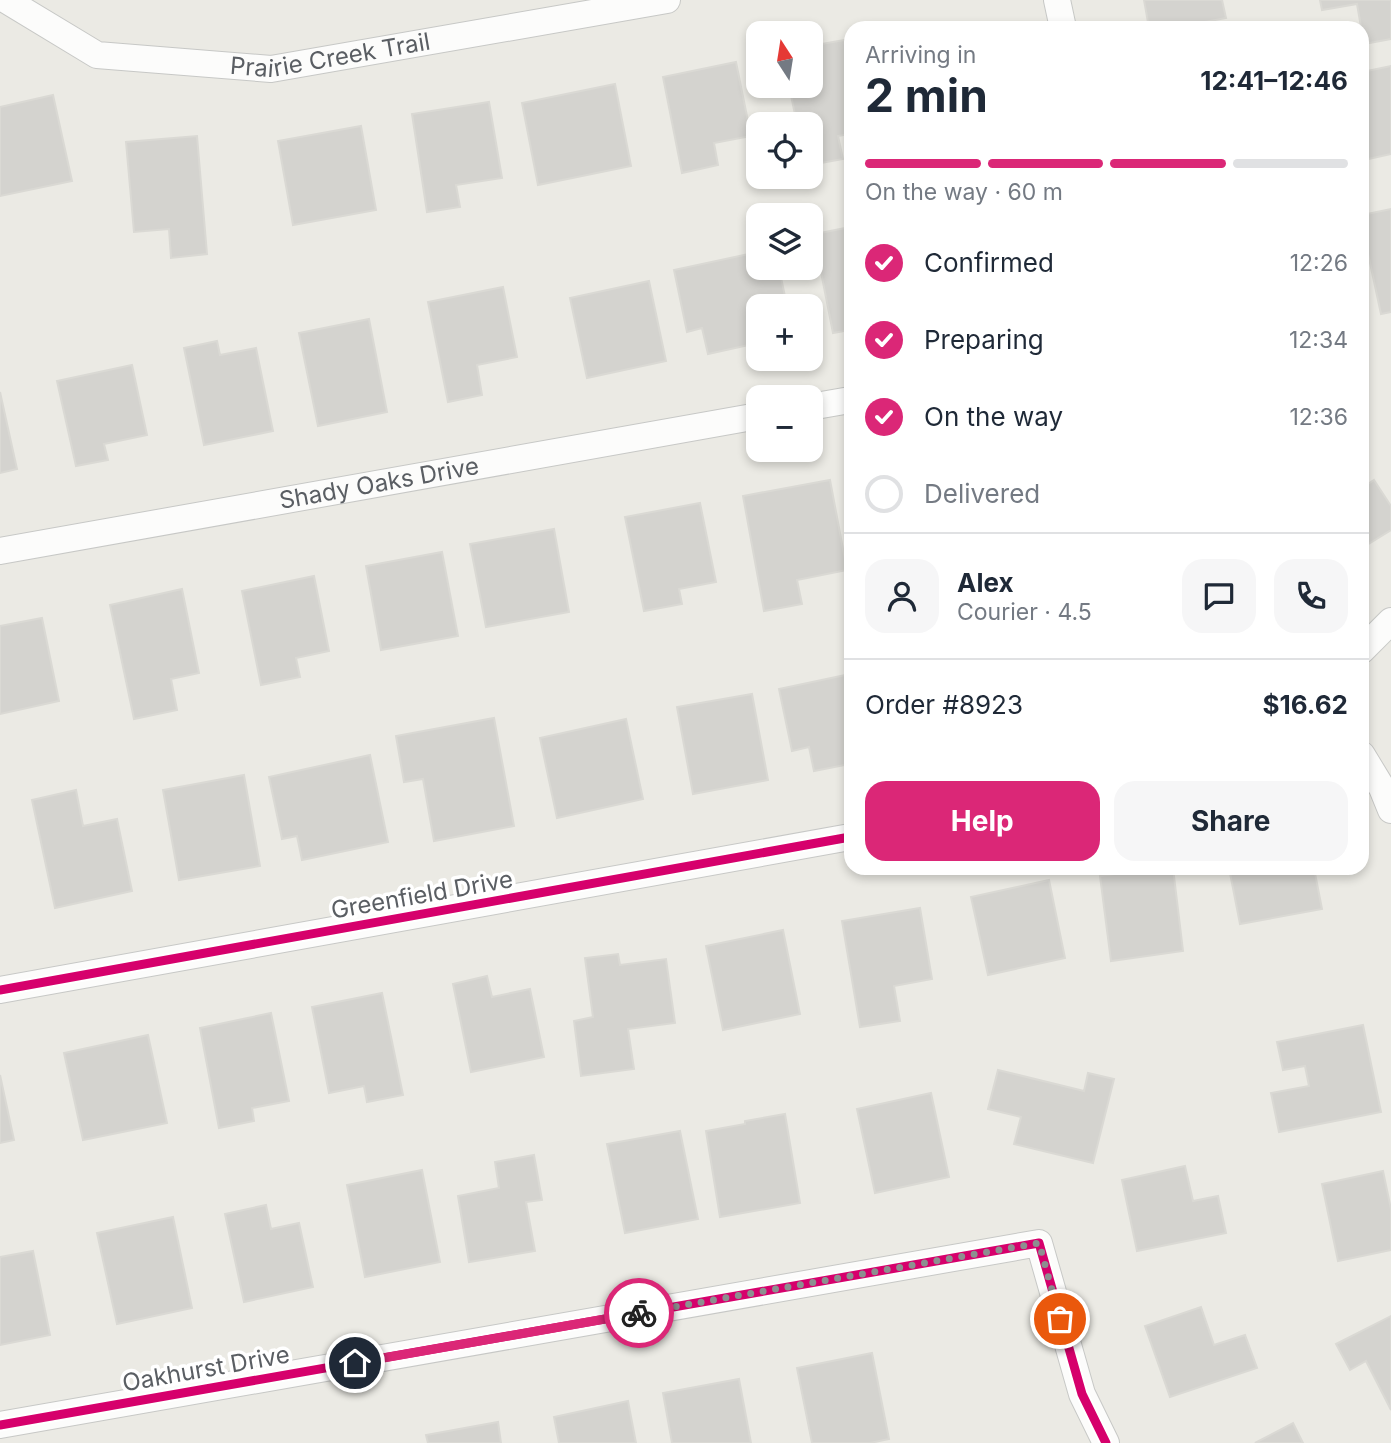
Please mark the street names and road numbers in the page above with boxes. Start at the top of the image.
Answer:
street label: Prairie Creek Trail [229,27,432,83]
street label: Shady Oaks Drive [277,451,481,515]
street label: Greenfield Drive [329,864,515,925]
street label: Oakhurst Drive [120,1340,292,1397]

